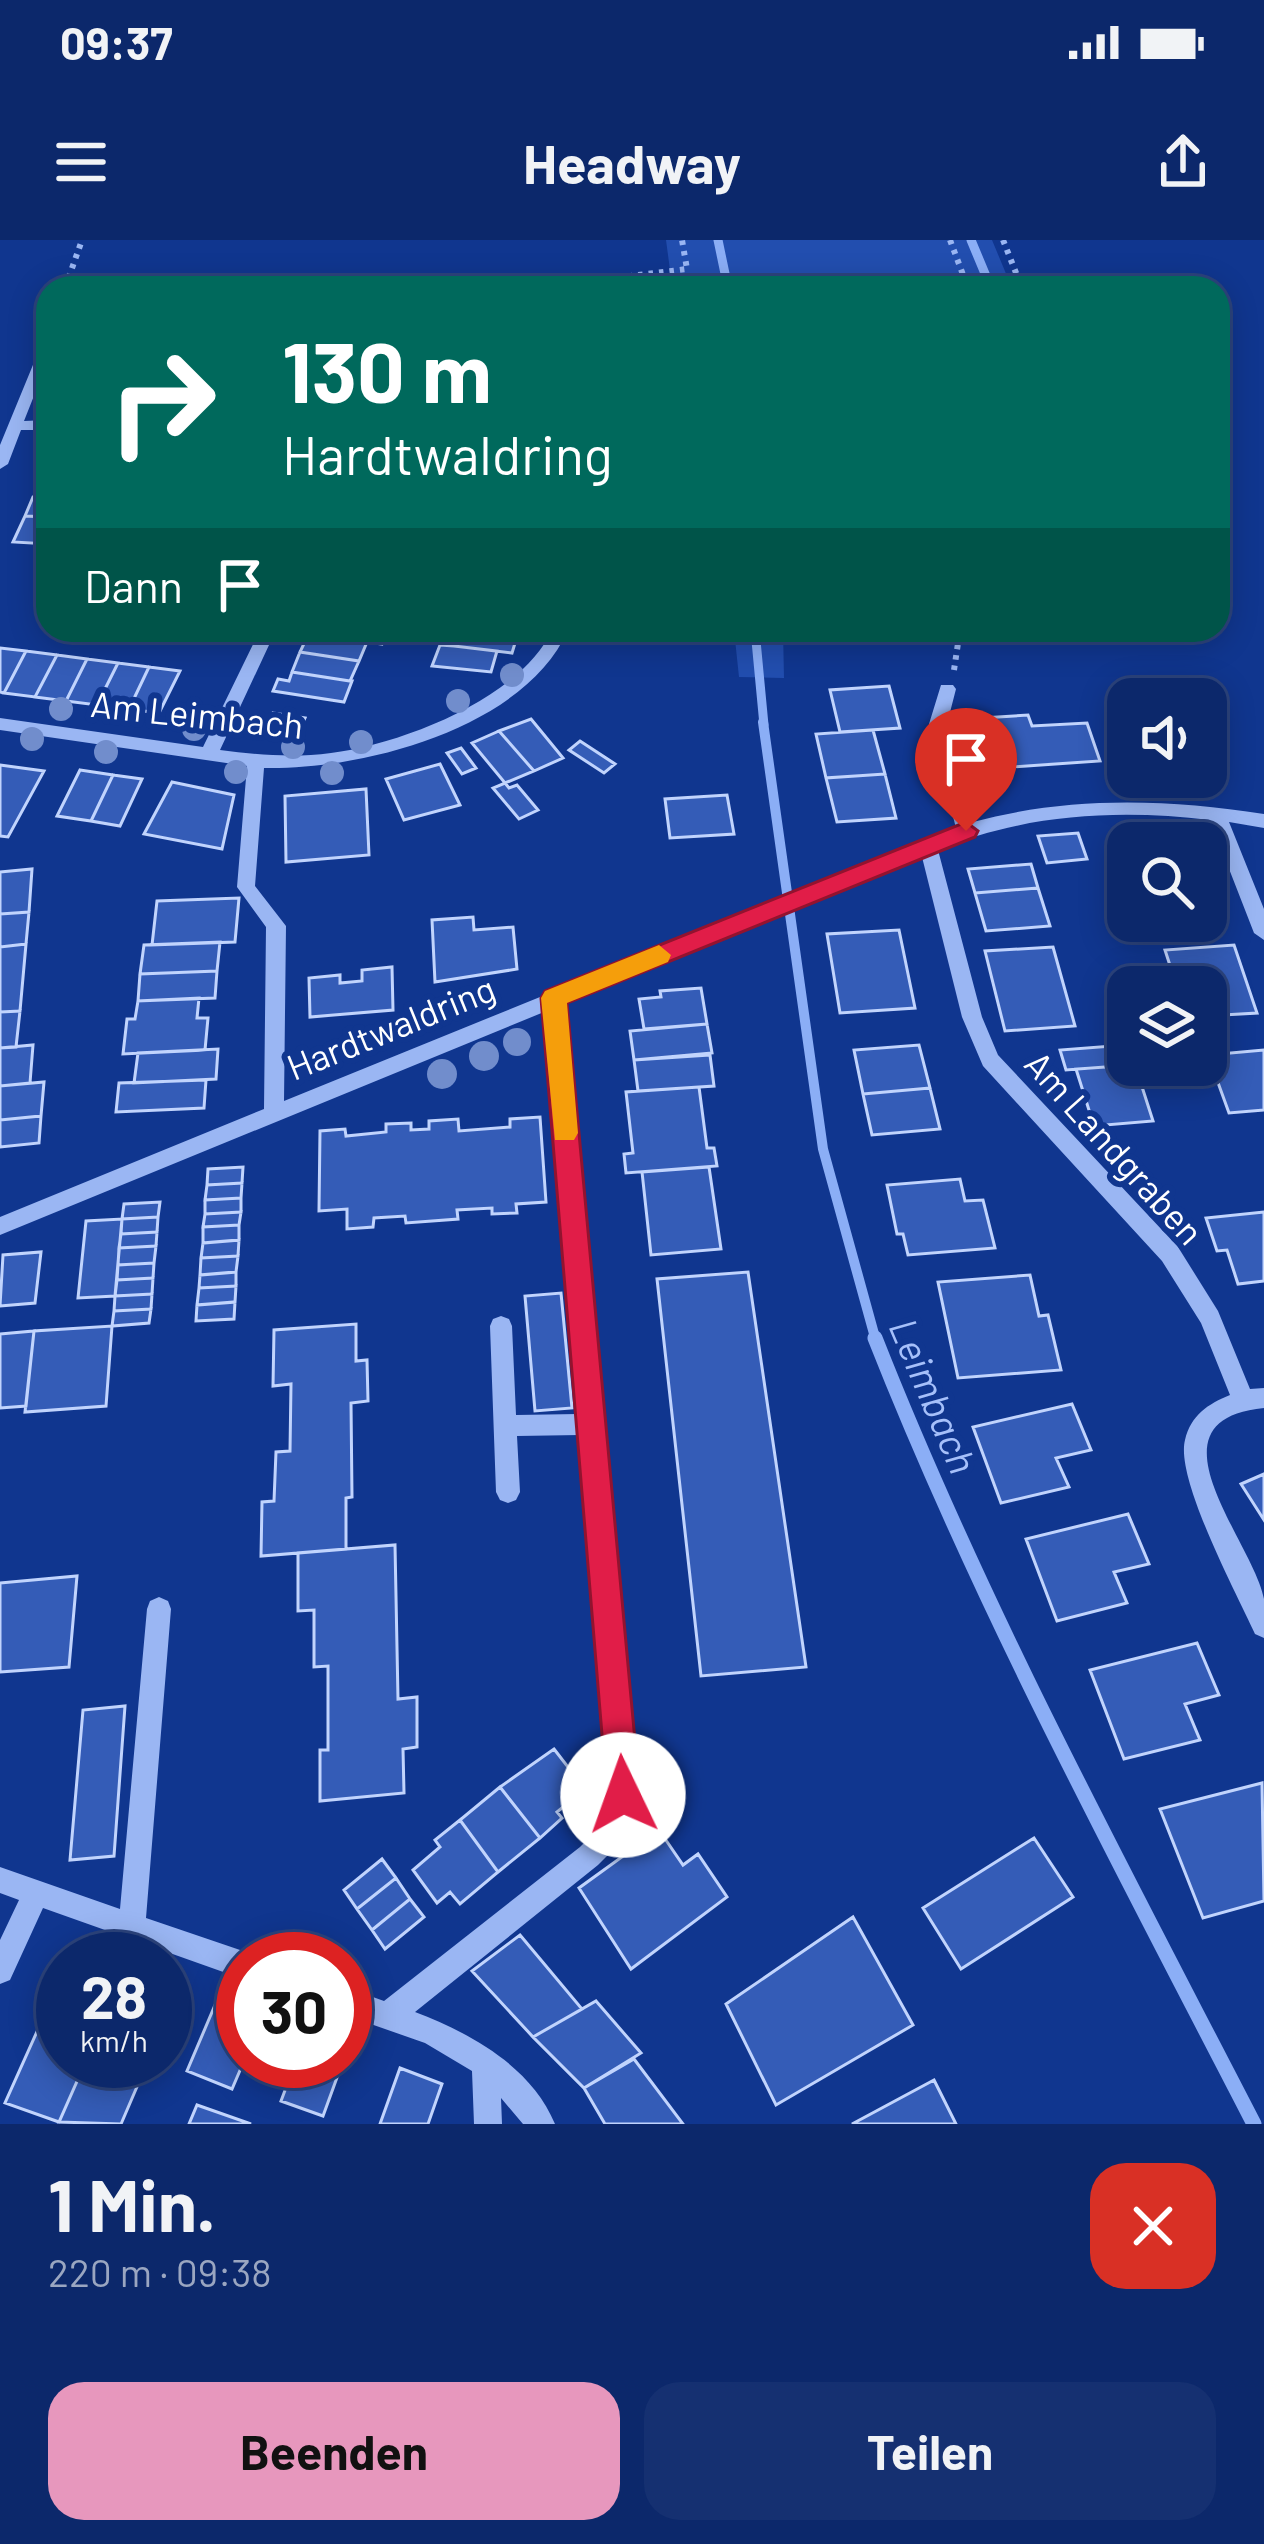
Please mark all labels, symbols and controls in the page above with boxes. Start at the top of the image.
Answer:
text: 09:37 [60,15,173,69]
icon: menu [48,129,114,195]
icon: share [1150,129,1216,195]
text: Headway [523,130,741,195]
text: 130 m [282,319,492,420]
icon: right [84,324,240,480]
text: Hardtwaldring [282,421,613,486]
icon: arrive [207,552,273,618]
text: Dann [84,558,183,612]
map controls [1107,678,1227,1086]
button: sound [1107,678,1227,798]
street label: Am Leimbach [89,681,306,746]
pin [915,708,1017,831]
icon: arrive [933,726,999,792]
button: search [1107,822,1227,942]
street label: Hardtwaldring [280,965,501,1088]
button: layers [1107,966,1227,1086]
street label: Am Landgraben [1017,1042,1213,1252]
water label: Leimbach [881,1311,988,1480]
position arrow [560,1732,686,1858]
speed limit sign: 30 [216,1932,372,2088]
text: 28 [81,1959,147,2031]
text: km/h [80,2022,148,2058]
text: 1 Min. [48,2160,216,2246]
button: close [1090,2163,1216,2289]
text: 220 m · 09:38 [48,2248,272,2295]
button: Beenden [48,2382,620,2520]
button: Teilen [644,2382,1216,2520]

